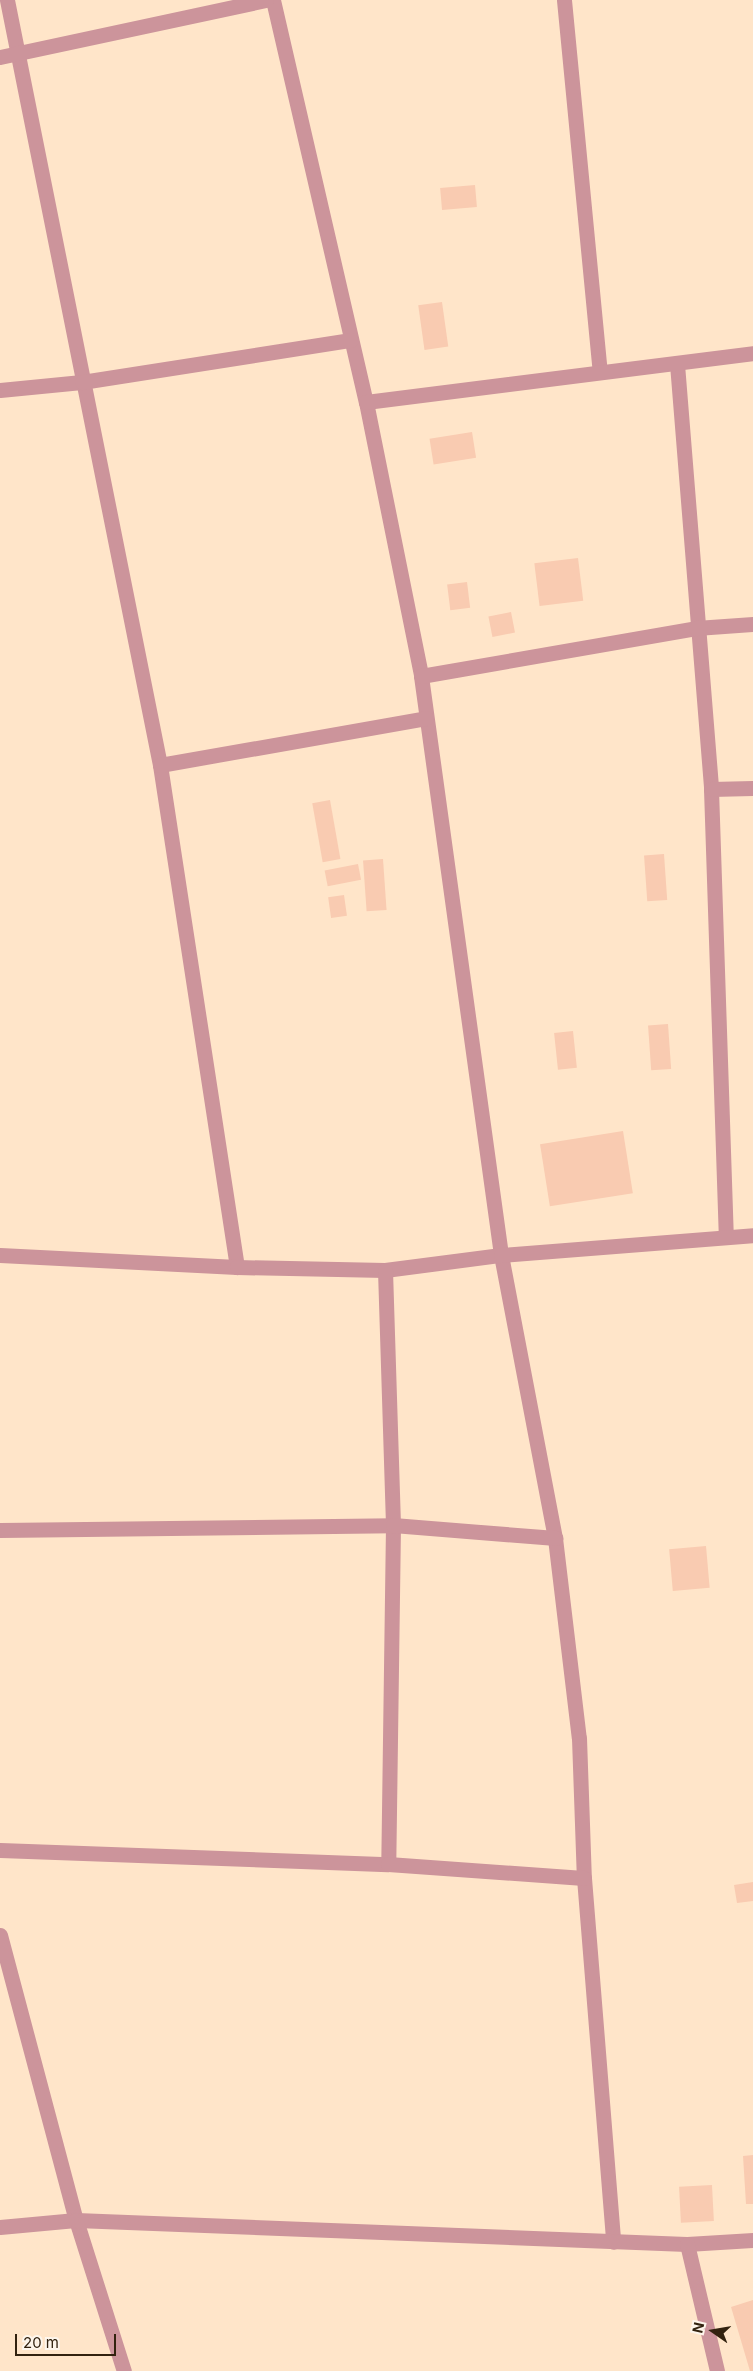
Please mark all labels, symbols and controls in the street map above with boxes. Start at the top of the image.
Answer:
north arrow [688,2306,738,2356]
text: N [688,2320,707,2335]
scale bar [18,2324,119,2356]
text: 20 m [23,2333,59,2352]

